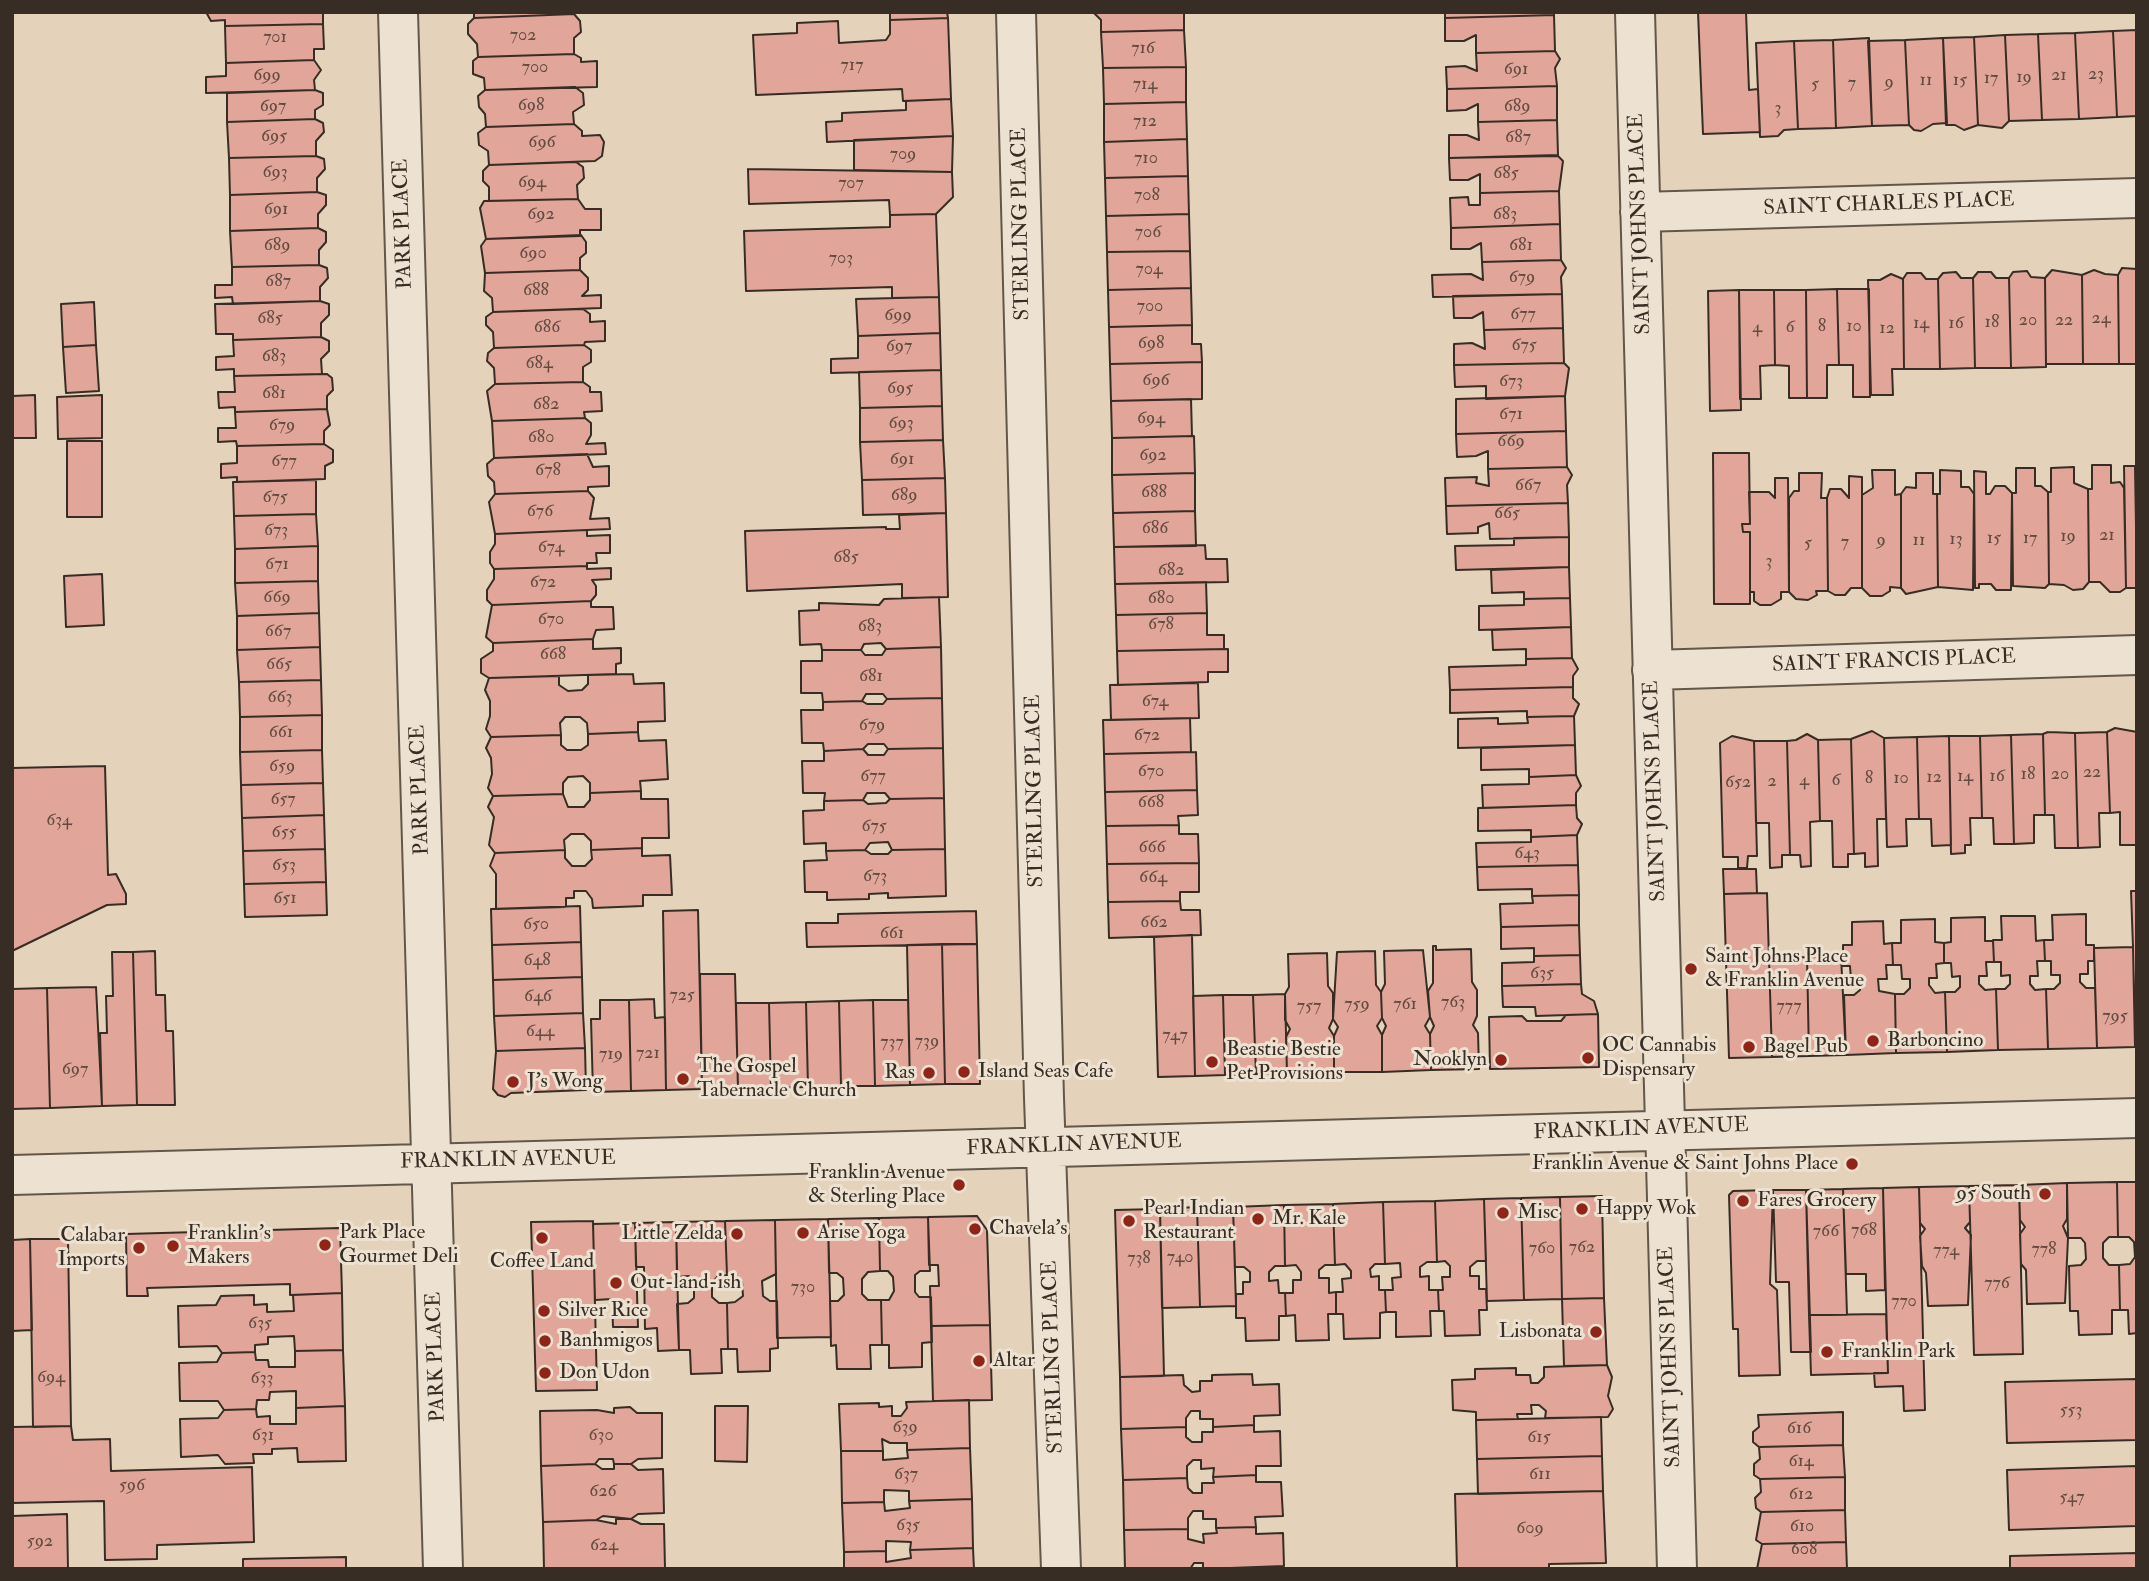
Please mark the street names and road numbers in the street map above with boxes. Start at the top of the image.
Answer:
street label: SAINT JOHNS PLACE [1625,113,1657,335]
street label: STERLING PLACE [1008,127,1036,321]
street label: PARK PLACE [389,158,419,290]
street label: SAINT CHARLES PLACE [1763,188,2015,222]
street label: SAINT FRANCIS PLACE [1772,645,2016,679]
street label: SAINT JOHNS PLACE [1640,680,1672,902]
street label: STERLING PLACE [1022,694,1050,888]
street label: PARK PLACE [406,724,436,856]
street label: FRANKLIN AVENUE [1533,1114,1749,1146]
street label: FRANKLIN AVENUE [966,1130,1182,1162]
street label: FRANKLIN AVENUE [400,1147,616,1175]
street label: SAINT JOHNS PLACE [1655,1246,1687,1468]
street label: STERLING PLACE [1038,1260,1070,1454]
street label: PARK PLACE [422,1291,452,1423]

